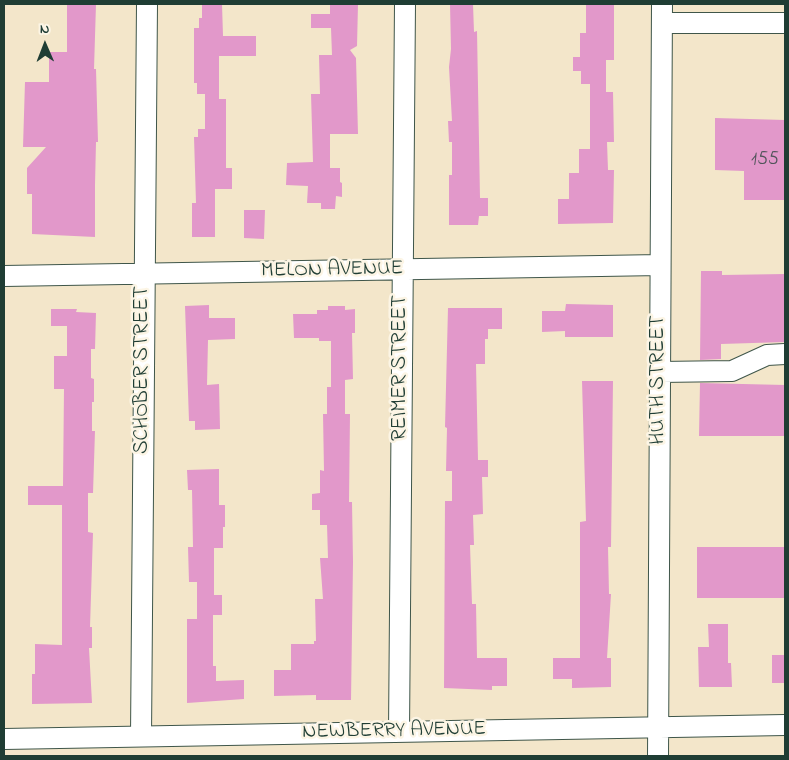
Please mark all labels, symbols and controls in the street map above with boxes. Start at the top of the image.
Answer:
text: N [40,19,50,40]
north arrow [20,20,70,70]
house number: 155 [751,150,779,172]
street label: MELON AVENUE [261,257,403,285]
street label: SCHOBER STREET [131,286,157,454]
street label: REIMER STREET [389,295,415,441]
street label: HUTH STREET [647,315,673,445]
street label: NEWBERRY AVENUE [302,718,486,746]

